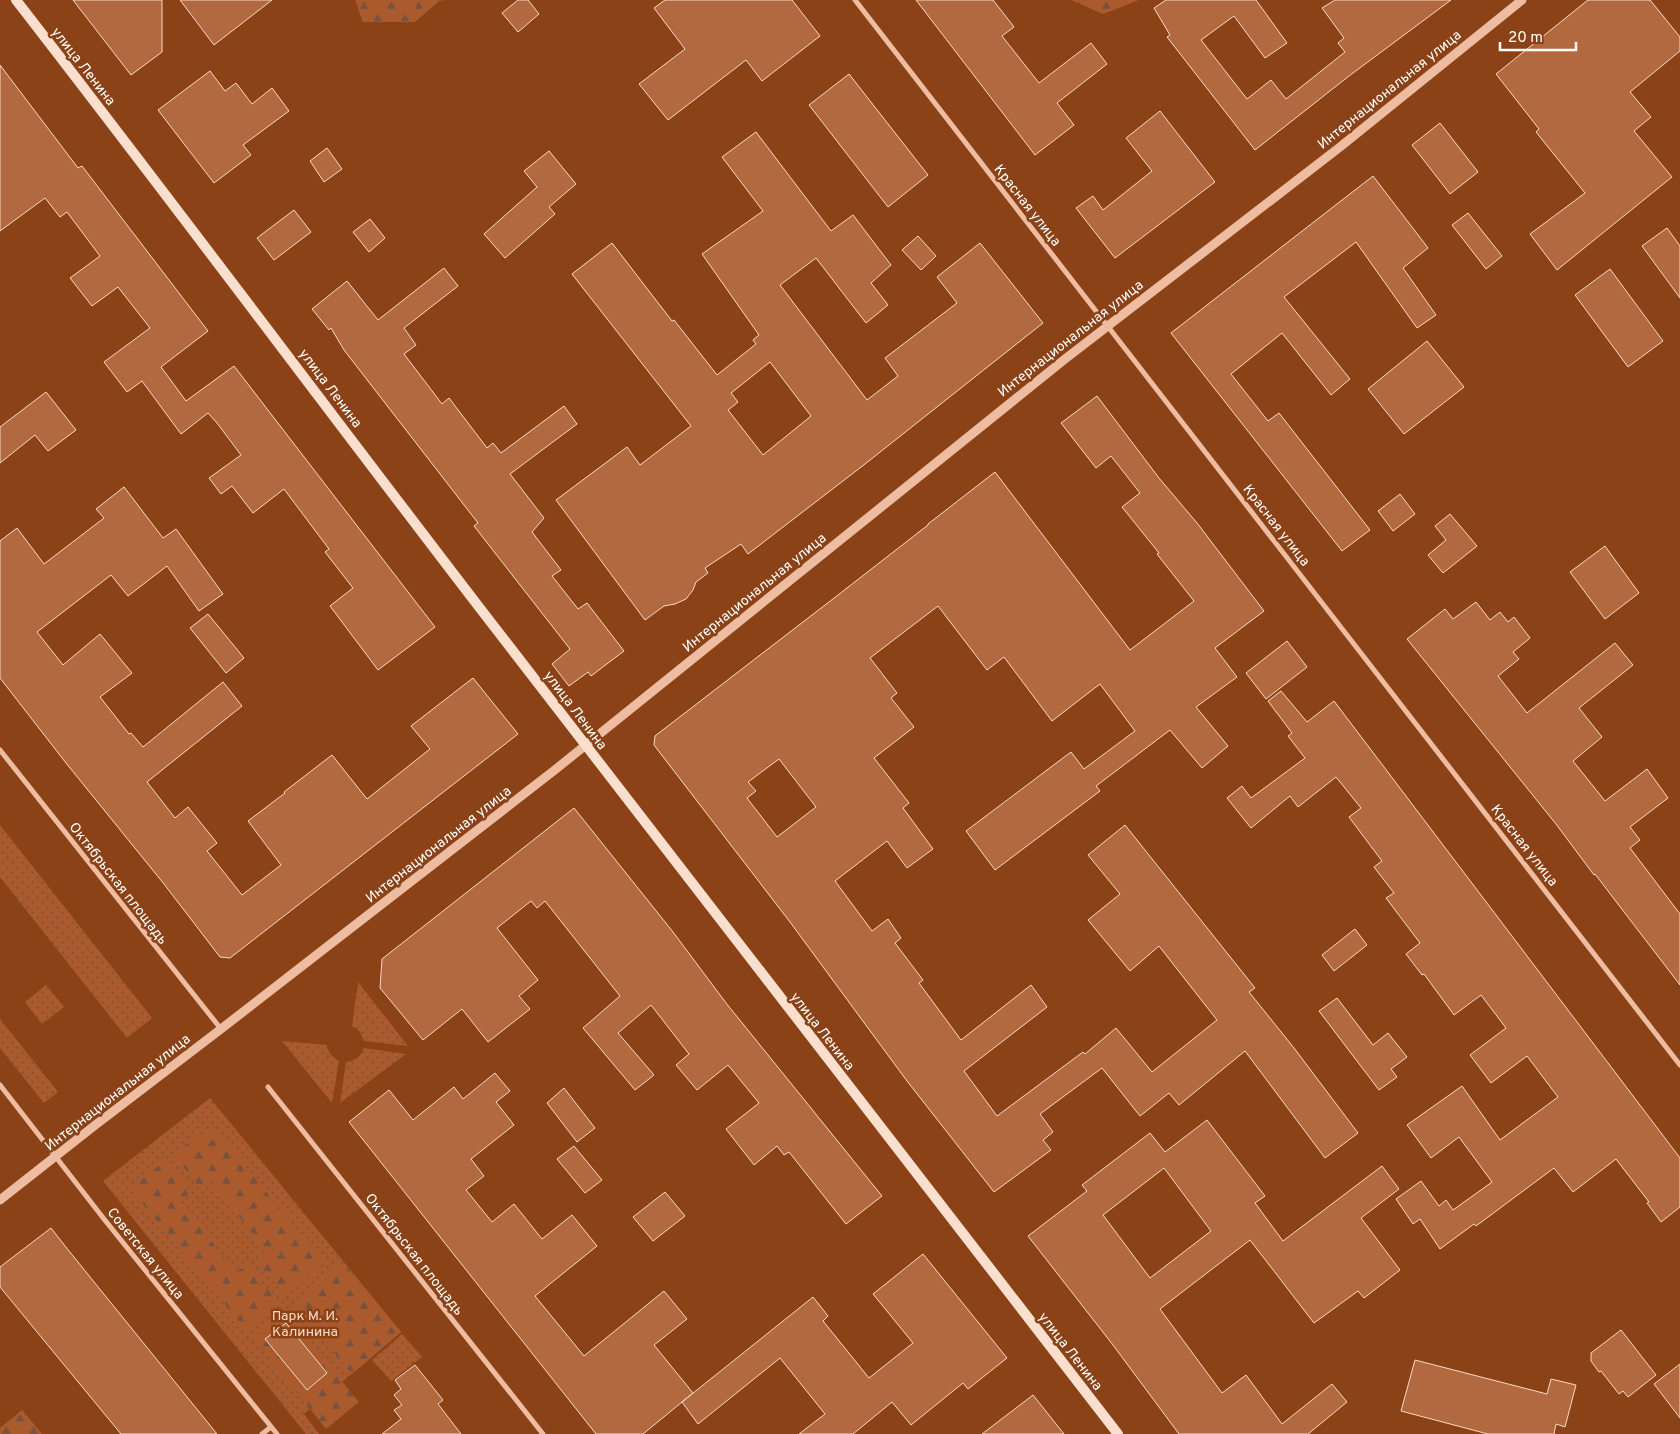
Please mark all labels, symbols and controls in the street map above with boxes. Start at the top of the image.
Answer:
scale bar [1500,20,1576,52]
street label: улица Ленина [47,24,119,109]
street label: Интернациональная улица [1315,27,1465,153]
text: 20 m [1508,29,1543,48]
street label: Красная улица [990,162,1064,250]
street label: Интернациональная улица [995,277,1147,401]
street label: улица Ленина [295,346,365,432]
street label: Красная улица [1239,482,1313,570]
street label: Интернациональная улица [680,530,830,656]
street label: улица Ленина [540,668,610,754]
street label: Интернациональная улица [363,783,515,907]
street label: Красная улица [1487,802,1561,890]
street label: Октябрьская площадь [65,819,171,948]
street label: улица Ленина [786,989,858,1074]
street label: Интернациональная улица [42,1031,194,1155]
street label: Октябрьская площадь [361,1190,467,1319]
street label: Советская улица [103,1205,187,1303]
park label: Парк М. И. Калинина [272,1308,338,1341]
street label: улица Ленина [1034,1309,1106,1394]

